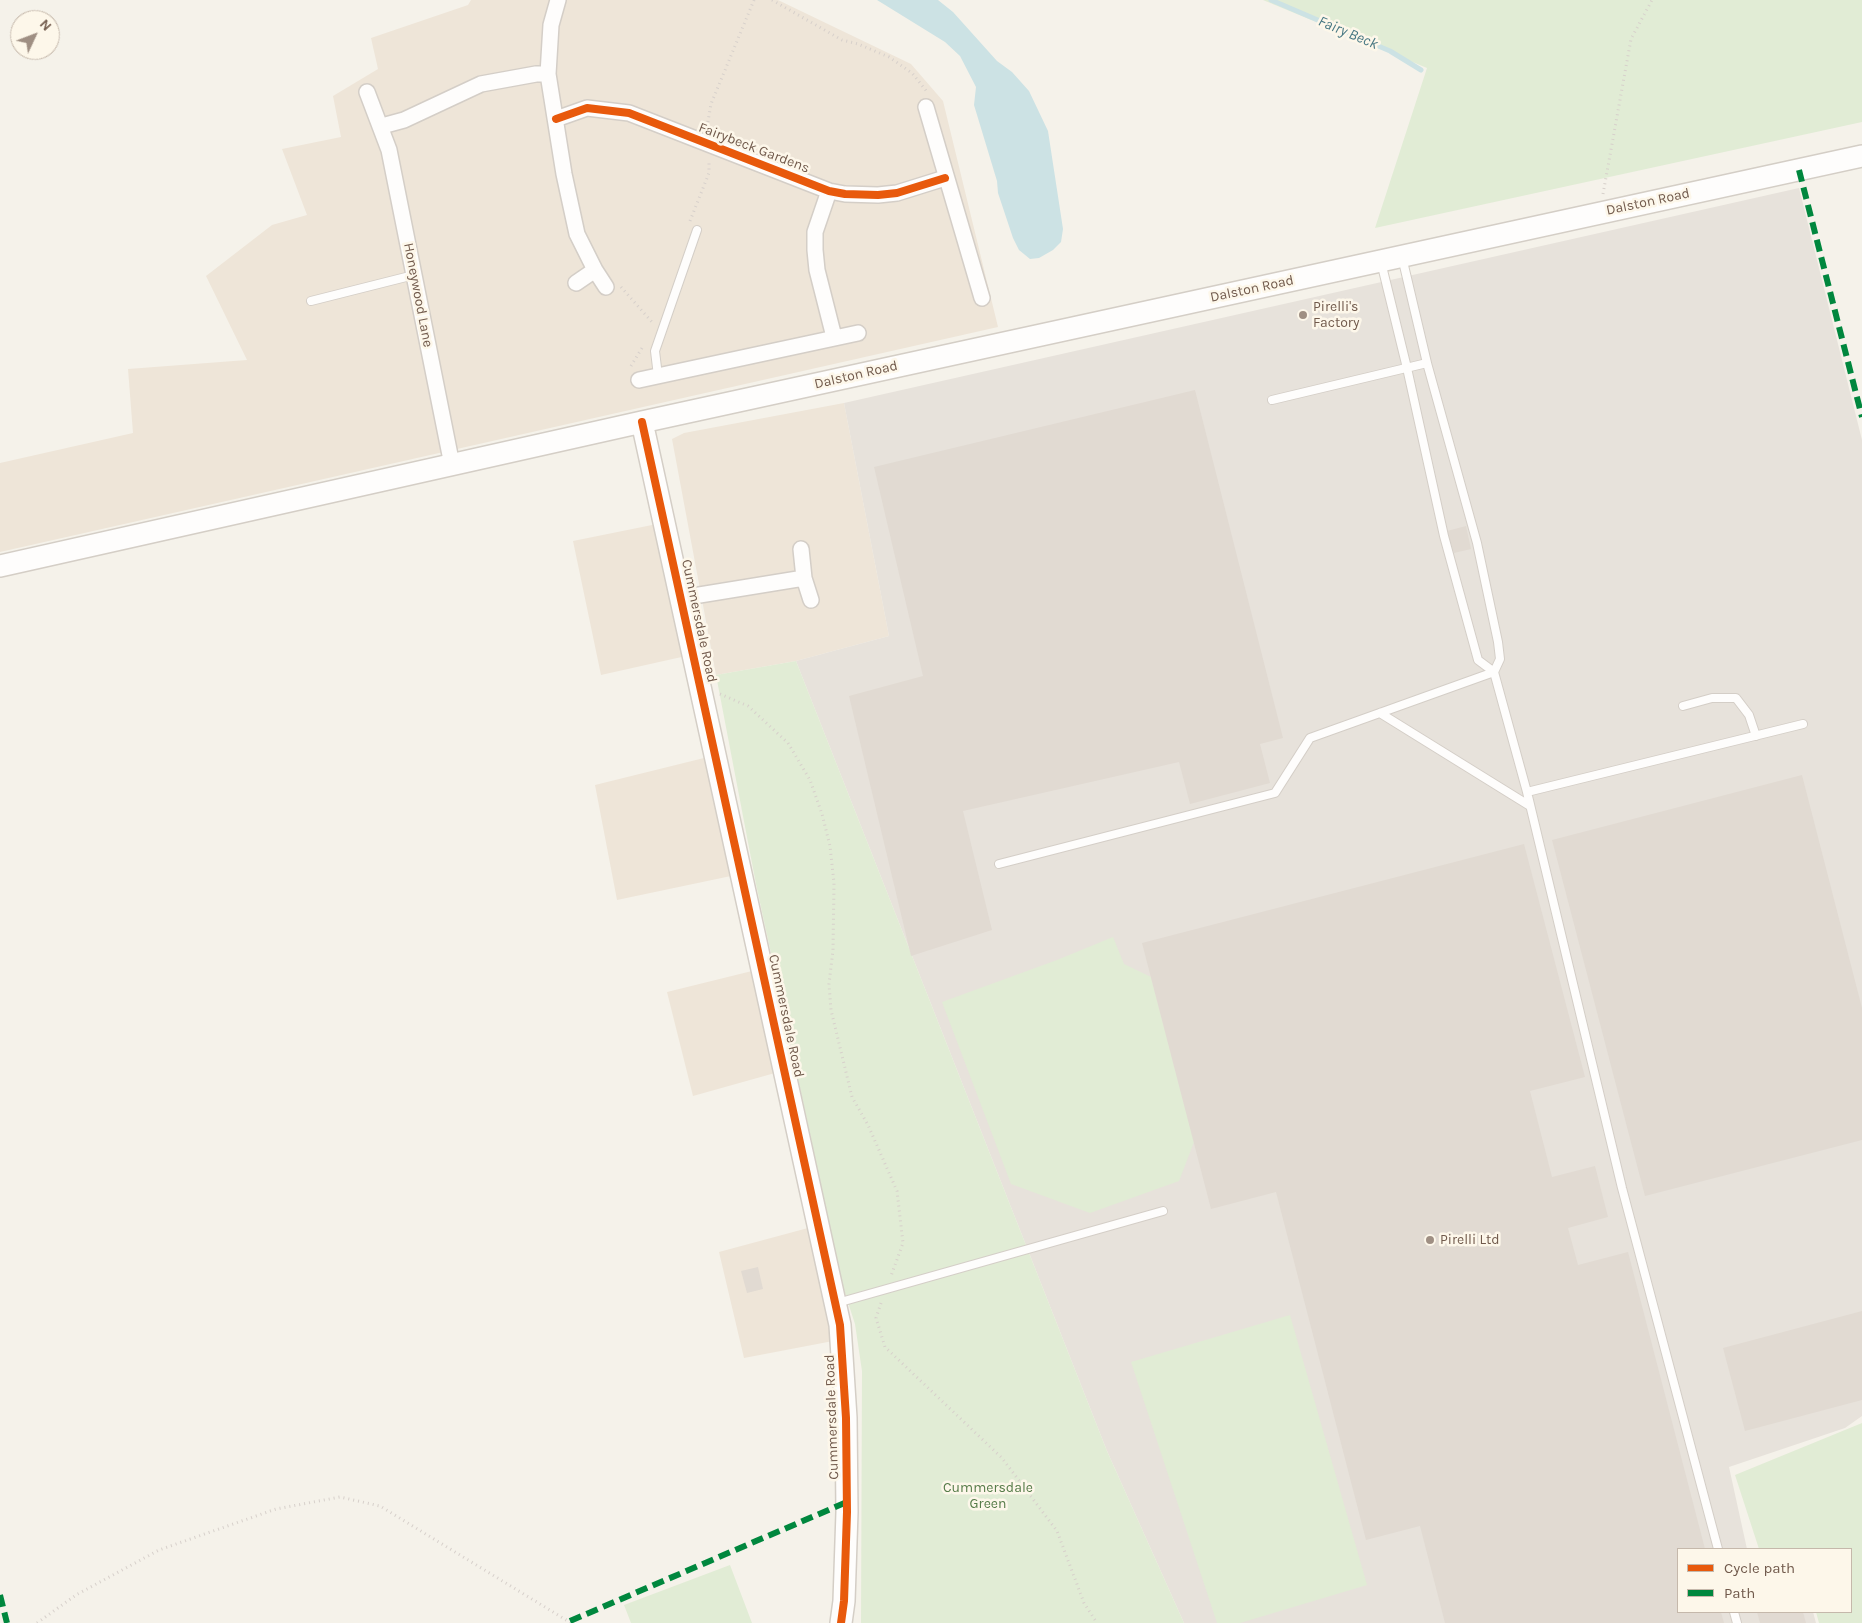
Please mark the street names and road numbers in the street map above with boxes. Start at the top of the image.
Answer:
street label: Fairybeck Gardens [696,119,812,177]
street label: Dalston Road [1605,185,1691,219]
street label: Honeywood Lane [400,241,436,349]
street label: Dalston Road [1209,272,1295,306]
street label: Dalston Road [813,357,899,393]
street label: Cummersdale Road [678,558,720,684]
street label: Cummersdale Road [765,953,807,1079]
street label: Cummersdale Road [821,1354,843,1480]

